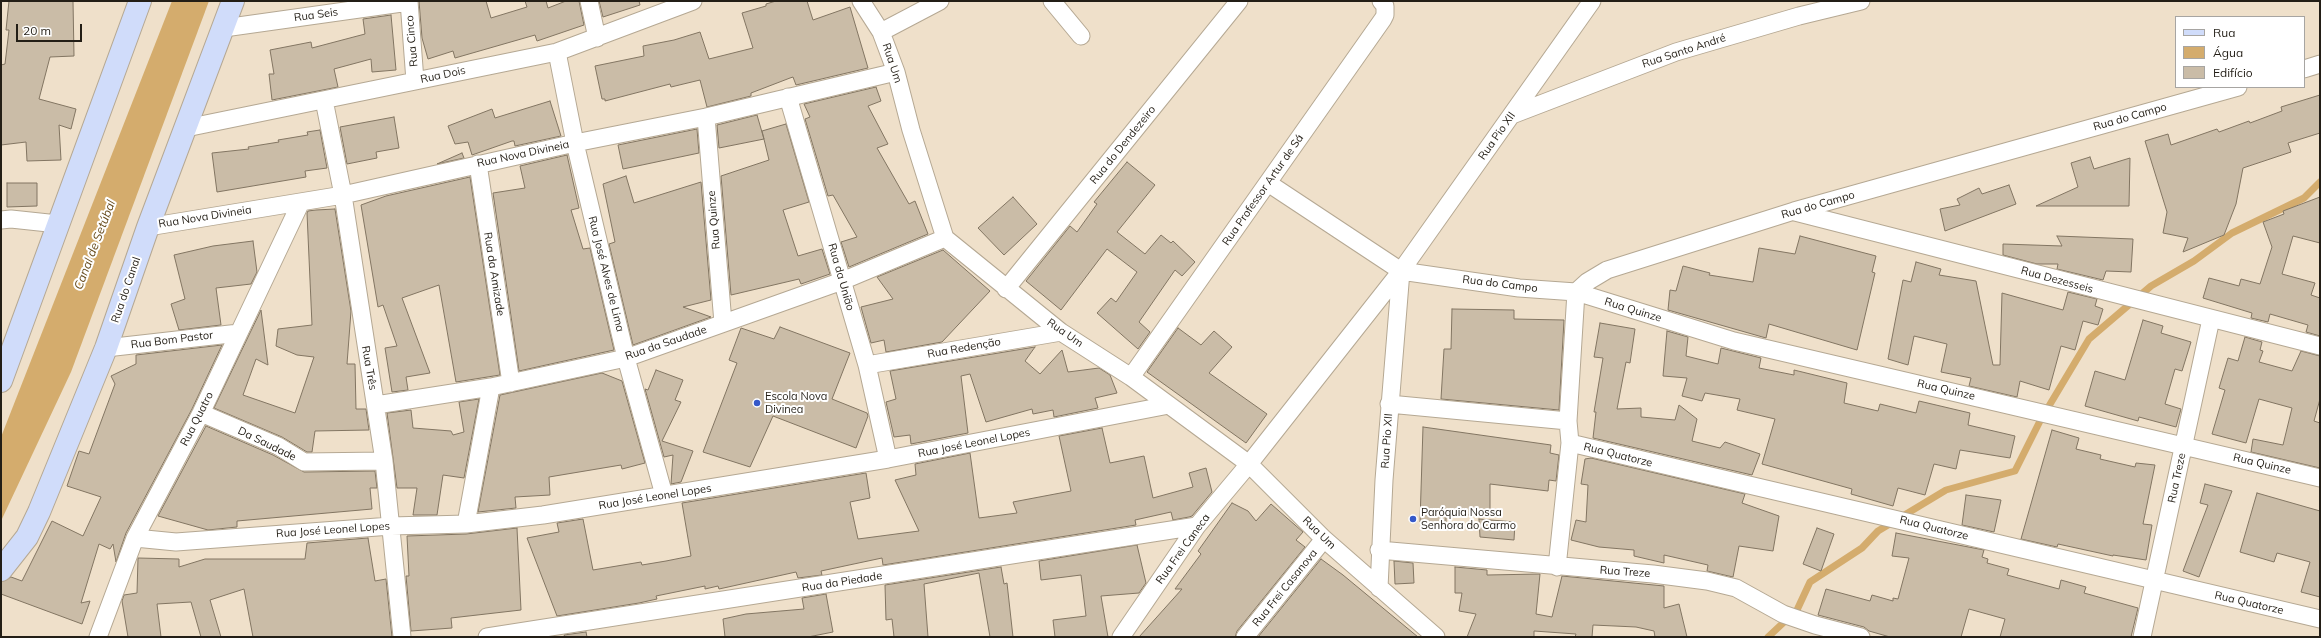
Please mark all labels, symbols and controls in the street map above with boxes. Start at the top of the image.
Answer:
street label: Rua Seis [293,5,339,25]
street label: Rua Cinco [403,15,421,67]
scale bar [18,16,84,42]
legend [2175,16,2305,88]
text: 20 m [23,23,51,38]
text: Rua [2213,25,2235,40]
street label: Rua Santo André [1640,31,1728,71]
street label: Rua Um [879,41,905,85]
text: Água [2213,45,2243,60]
street label: Rua Dois [419,64,467,86]
text: Edifício [2213,65,2253,80]
street label: Rua do Campo [2092,100,2168,134]
street label: Rua do Dendezeiro [1087,103,1159,187]
street label: Rua Pio XII [1476,110,1518,162]
street label: Rua Professor Artur de Sá [1220,132,1306,248]
street label: Rua Nova Divineia [476,138,570,170]
street label: Rua do Campo [1780,188,1856,222]
street label: Rua Quinze [705,190,723,250]
water label: Canal de Setúbal [71,198,119,292]
street label: Rua Nova Divineia [158,203,252,231]
street label: Rua José Alves de Lima [585,215,627,333]
street label: Rua da Amizade [481,231,507,317]
street label: Rua da União [825,242,857,312]
street label: Rua do Canal [109,255,143,325]
street label: Rua Dezesseis [2019,264,2095,296]
street label: Rua do Campo [1462,273,1538,295]
street label: Rua Quinze [1603,295,1663,325]
street label: Rua Um [1044,316,1086,350]
street label: Rua da Saudade [624,323,708,363]
street label: Rua Bom Pastor [130,328,214,352]
street label: Rua Redenção [926,335,1002,361]
street label: Rua Três [359,345,379,391]
street label: Rua Quinze [1916,377,1976,403]
street label: Rua Quatro [178,390,216,448]
place label: Escola Nova Divinea [765,390,827,416]
marker: Escola Nova Divinea [752,398,762,408]
street label: Rua Pio XII [1378,413,1396,469]
street label: Da Saudade [236,424,298,464]
street label: Rua José Leonel Lopes [917,426,1031,460]
street label: Rua Quatorze [1582,440,1654,470]
street label: Rua Quinze [2232,451,2292,477]
street label: Rua Treze [2165,452,2189,504]
street label: Rua José Leonel Lopes [598,482,712,512]
place label: Paróquia Nossa Senhora do Carmo [1421,506,1516,532]
street label: Rua Frei Caneca [1153,511,1213,587]
street label: Rua Quatorze [1898,513,1970,543]
street label: Rua Um [1300,514,1338,552]
marker: Paróquia Nossa Senhora do Carmo [1408,514,1418,524]
street label: Rua José Leonel Lopes [276,519,390,541]
street label: Rua Frei Casanova [1250,547,1320,629]
street label: Rua Treze [1599,564,1651,580]
street label: Rua da Piedade [801,569,883,595]
street label: Rua Quatorze [2213,589,2285,617]

